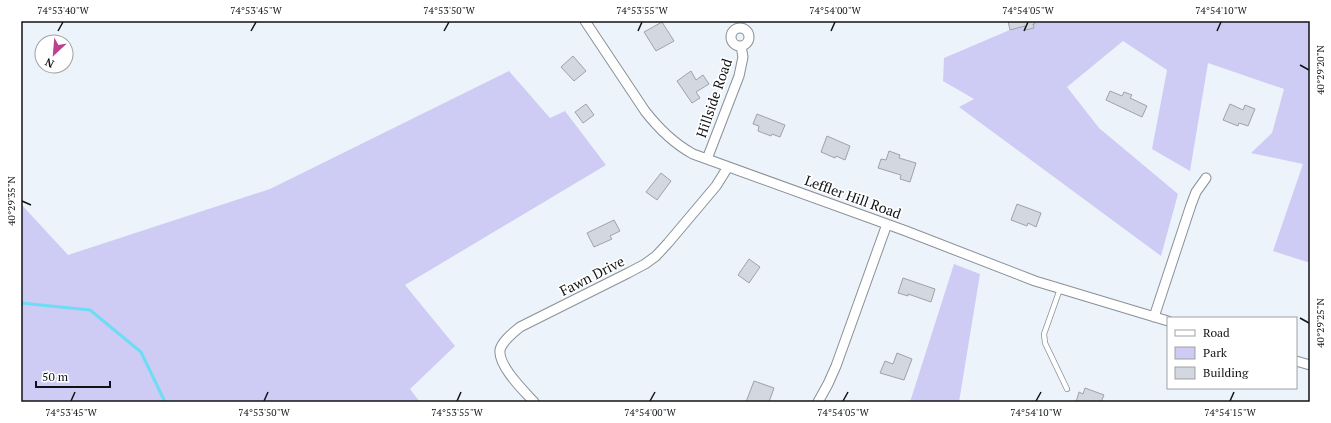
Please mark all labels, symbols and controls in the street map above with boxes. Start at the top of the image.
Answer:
text: 74°53'40"W [37,4,89,17]
text: 74°53'45"W [230,4,282,17]
text: 74°53'50"W [423,4,475,17]
text: 74°53'55"W [616,4,668,17]
text: 74°54'00"W [809,4,861,17]
text: 74°54'05"W [1002,4,1054,17]
text: 74°54'10"W [1195,4,1247,17]
north arrow [34,34,74,74]
text: 40°29'20"N [1314,45,1327,95]
text: N [42,55,56,71]
street label: Hillside Road [691,55,736,140]
street label: Leffler Hill Road [802,170,904,223]
text: 40°29'35"N [5,176,18,226]
street label: Fawn Drive [556,251,627,300]
text: 40°29'25"N [1314,298,1327,348]
legend [1167,317,1297,389]
text: Road [1203,325,1230,340]
text: Park [1203,345,1228,360]
scale bar [36,363,110,389]
text: Building [1203,365,1249,380]
text: 50 m [42,369,69,384]
text: 74°53'45"W [45,406,97,419]
text: 74°53'50"W [238,406,290,419]
text: 74°53'55"W [431,406,483,419]
text: 74°54'00"W [624,406,676,419]
text: 74°54'05"W [817,406,869,419]
text: 74°54'10"W [1010,406,1062,419]
text: 74°54'15"W [1204,406,1256,419]

